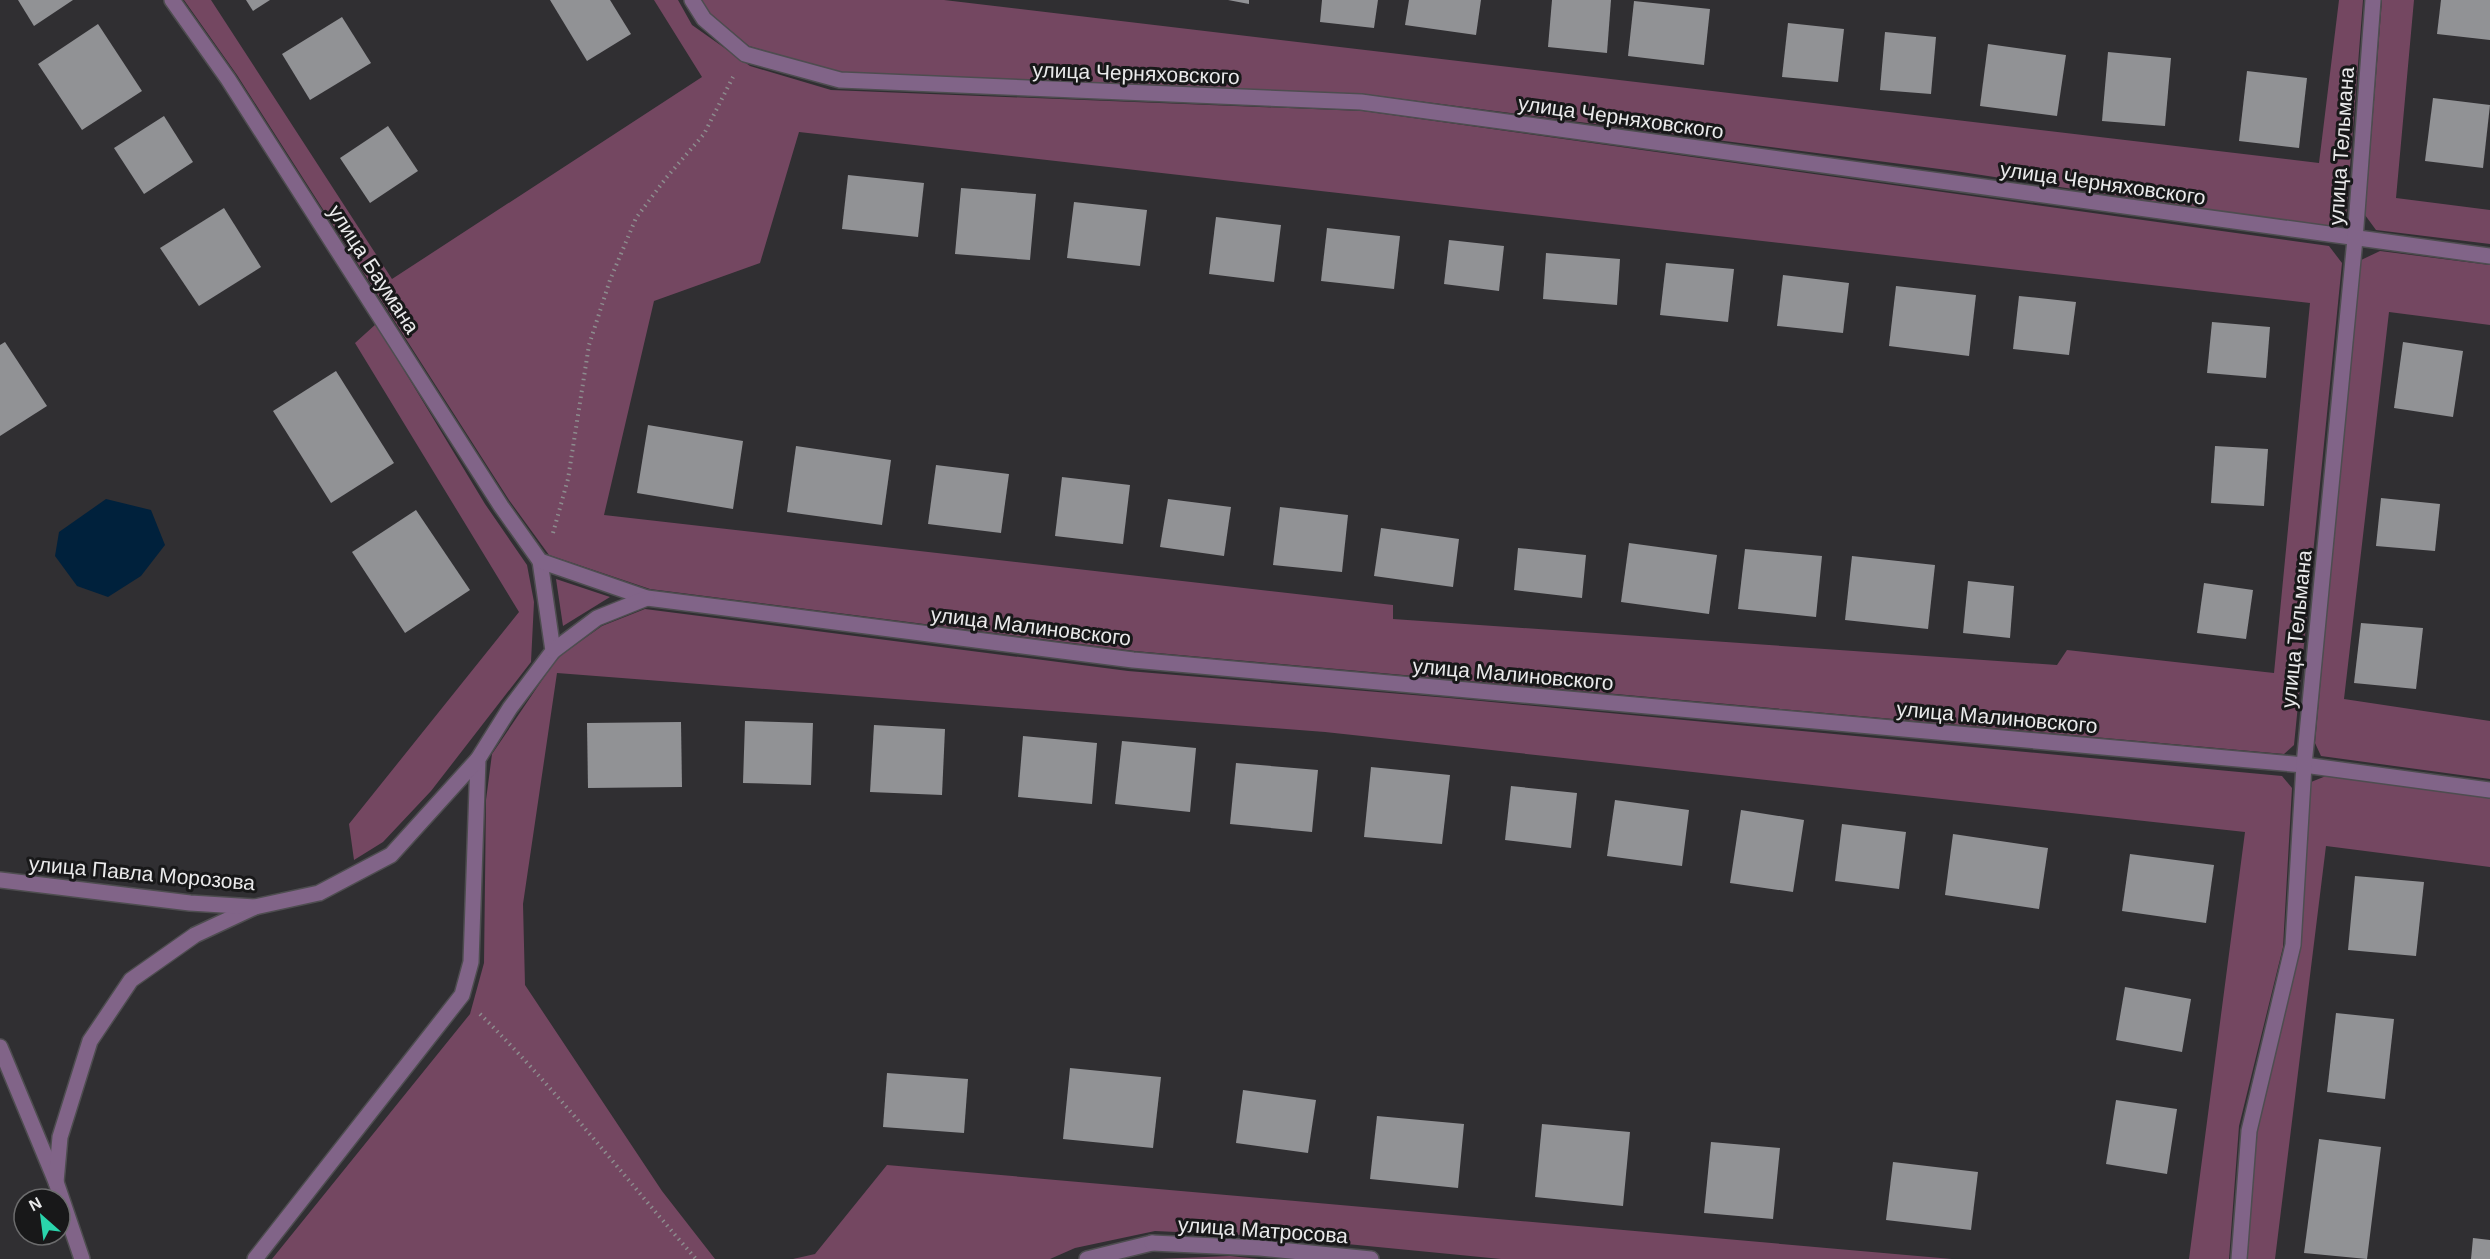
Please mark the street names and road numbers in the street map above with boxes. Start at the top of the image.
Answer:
street label: улица Черняховского [1032,58,1240,88]
street label: улица Тельмана [2324,66,2358,226]
street label: улица Черняховского [1517,91,1725,143]
street label: улица Черняховского [1999,157,2207,209]
street label: улица Баумана [324,200,424,338]
street label: улица Тельмана [2276,549,2316,709]
street label: улица Малиновского [930,602,1132,650]
street label: улица Малиновского [1412,654,1614,694]
street label: улица Малиновского [1896,697,2098,737]
street label: улица Павла Морозова [28,852,256,894]
street label: улица Матросова [1177,1213,1349,1247]

